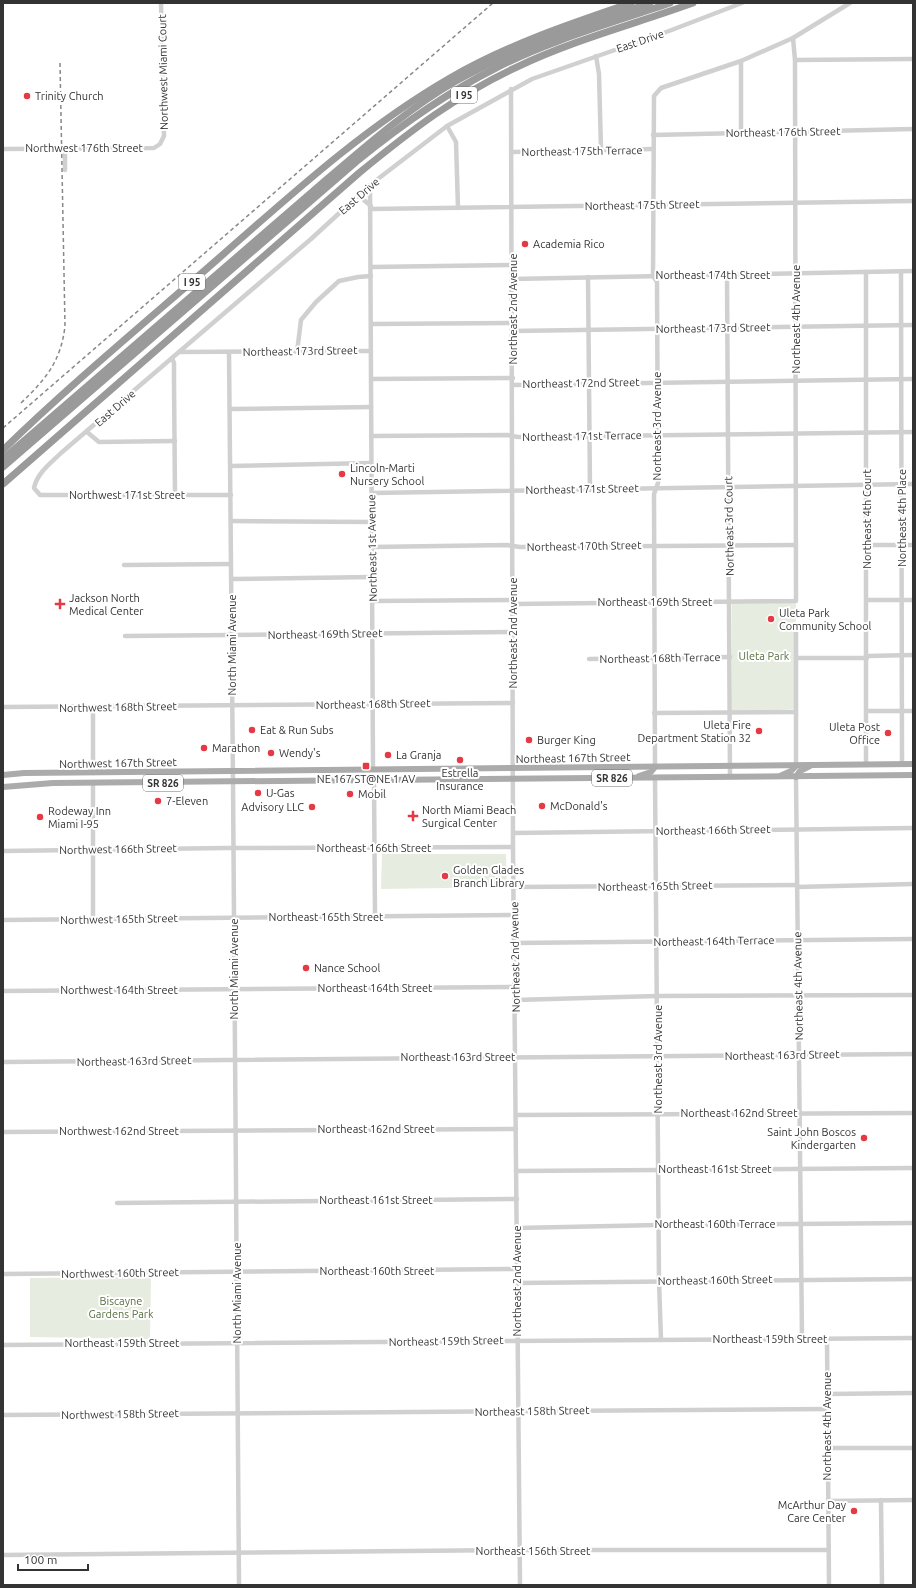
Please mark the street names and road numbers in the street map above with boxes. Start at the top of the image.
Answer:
street label: Northwest Miami Court [156,13,170,130]
street label: East Drive [615,27,665,55]
road number: I 95 [451,87,477,103]
street label: Northeast 176th Street [725,125,841,139]
street label: Northwest 176th Street [25,142,144,154]
street label: Northeast 175th Terrace [521,144,643,158]
street label: East Drive [336,175,382,217]
street label: Northeast 175th Street [584,198,700,212]
street label: Northeast 2nd Avenue [507,254,519,364]
street label: Northeast 4th Avenue [790,265,802,373]
street label: Northeast 174th Street [656,269,771,281]
road number: I 95 [179,274,205,290]
street label: Northeast 173rd Street [655,321,771,335]
street label: Northeast 173rd Street [242,344,358,358]
street label: Northeast 3rd Avenue [651,372,663,480]
street label: Northeast 172nd Street [522,376,640,390]
street label: East Drive [92,387,138,429]
street label: Northeast 171st Terrace [522,429,642,443]
street label: Northeast 4th Court [861,468,873,569]
street label: Northeast 4th Place [896,469,908,567]
street label: Northeast 3rd Court [722,475,736,576]
street label: Northeast 171st Street [525,482,639,496]
street label: Northwest 171st Street [69,489,186,501]
street label: Northeast 1st Avenue [365,494,379,602]
street label: Northeast 170th Street [526,539,642,553]
street label: Northeast 2nd Avenue [507,578,519,688]
street label: North Miami Avenue [226,594,238,696]
street label: Northeast 169th Street [598,596,713,608]
street label: Northeast 169th Street [267,627,383,641]
street label: Northeast 168th Terrace [599,651,721,665]
street label: Northeast 168th Street [315,697,431,711]
street label: Northwest 168th Street [59,700,178,714]
street label: Northeast 167th Street [515,751,631,765]
street label: Northwest 167th Street [59,756,178,770]
road number: SR 826 [592,770,632,786]
road number: SR 826 [143,775,183,791]
street label: Northeast 166th Street [655,823,771,837]
street label: Northwest 166th Street [59,842,178,856]
street label: Northeast 166th Street [317,842,432,854]
street label: Northeast 165th Street [597,879,713,893]
street label: Northeast 2nd Avenue [508,901,522,1013]
street label: Northeast 165th Street [269,911,384,923]
street label: Northwest 165th Street [60,912,179,926]
street label: North Miami Avenue [228,918,240,1020]
street label: Northeast 4th Avenue [791,932,805,1040]
street label: Northeast 164th Terrace [653,934,775,948]
street label: Northeast 164th Street [318,982,433,994]
street label: Northwest 164th Street [60,984,179,996]
street label: Northeast 3rd Avenue [652,1005,664,1113]
street label: Northeast 163rd Street [724,1048,840,1062]
street label: Northeast 163rd Street [401,1051,516,1063]
street label: Northeast 163rd Street [76,1054,192,1068]
street label: Northeast 162nd Street [681,1107,798,1119]
street label: Northeast 162nd Street [318,1123,435,1135]
street label: Northwest 162nd Street [59,1125,180,1137]
street label: Northeast 161st Street [658,1163,772,1175]
street label: Northeast 161st Street [319,1194,433,1206]
street label: Northeast 160th Terrace [655,1218,775,1230]
street label: Northeast 2nd Avenue [511,1226,523,1336]
street label: North Miami Avenue [231,1242,243,1344]
street label: Northeast 160th Street [320,1265,435,1277]
street label: Northwest 160th Street [61,1266,180,1280]
street label: Northeast 160th Street [657,1273,773,1287]
street label: Northeast 159th Street [713,1333,828,1345]
street label: Northeast 159th Street [388,1334,504,1348]
street label: Northeast 159th Street [65,1337,180,1349]
street label: Northeast 4th Avenue [821,1372,833,1480]
street label: Northeast 158th Street [474,1404,590,1418]
street label: Northwest 158th Street [61,1407,180,1421]
street label: Northeast 156th Street [476,1545,591,1557]

